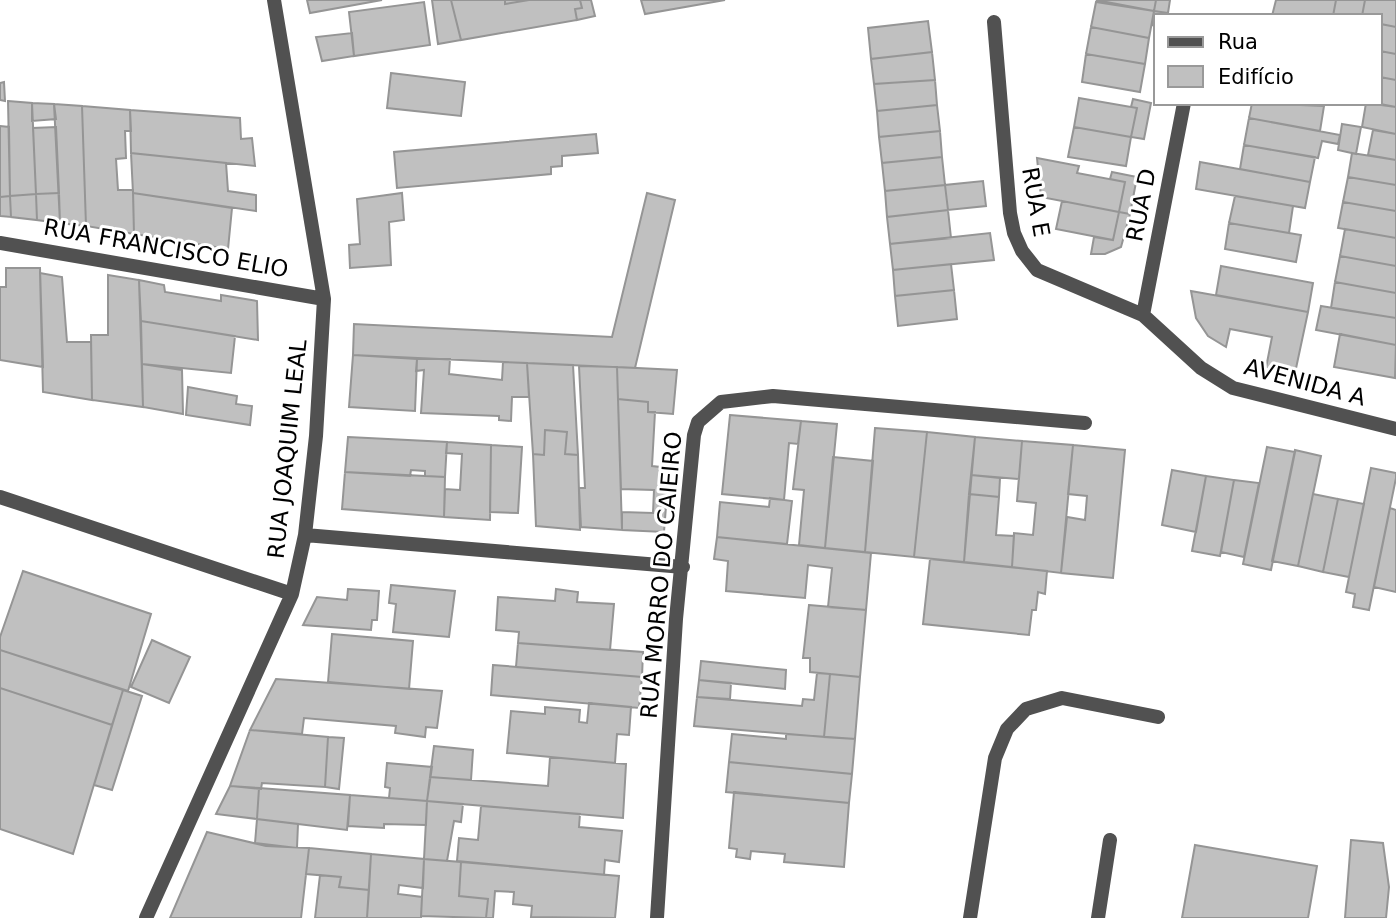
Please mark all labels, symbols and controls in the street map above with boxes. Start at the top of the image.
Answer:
legend [1154,14,1382,105]
text: Rua [1218,30,1258,54]
text: Edifício [1218,65,1294,89]
street label: RUA E [1017,165,1055,239]
street label: RUA D [1121,166,1161,244]
street label: RUA FRANCISCO ELIO [42,214,290,282]
street label: RUA JOAQUIM LEAL [263,338,311,560]
street label: AVENIDA A [1241,353,1369,411]
street label: RUA MORRO DO CAIEIRO [635,430,687,720]

